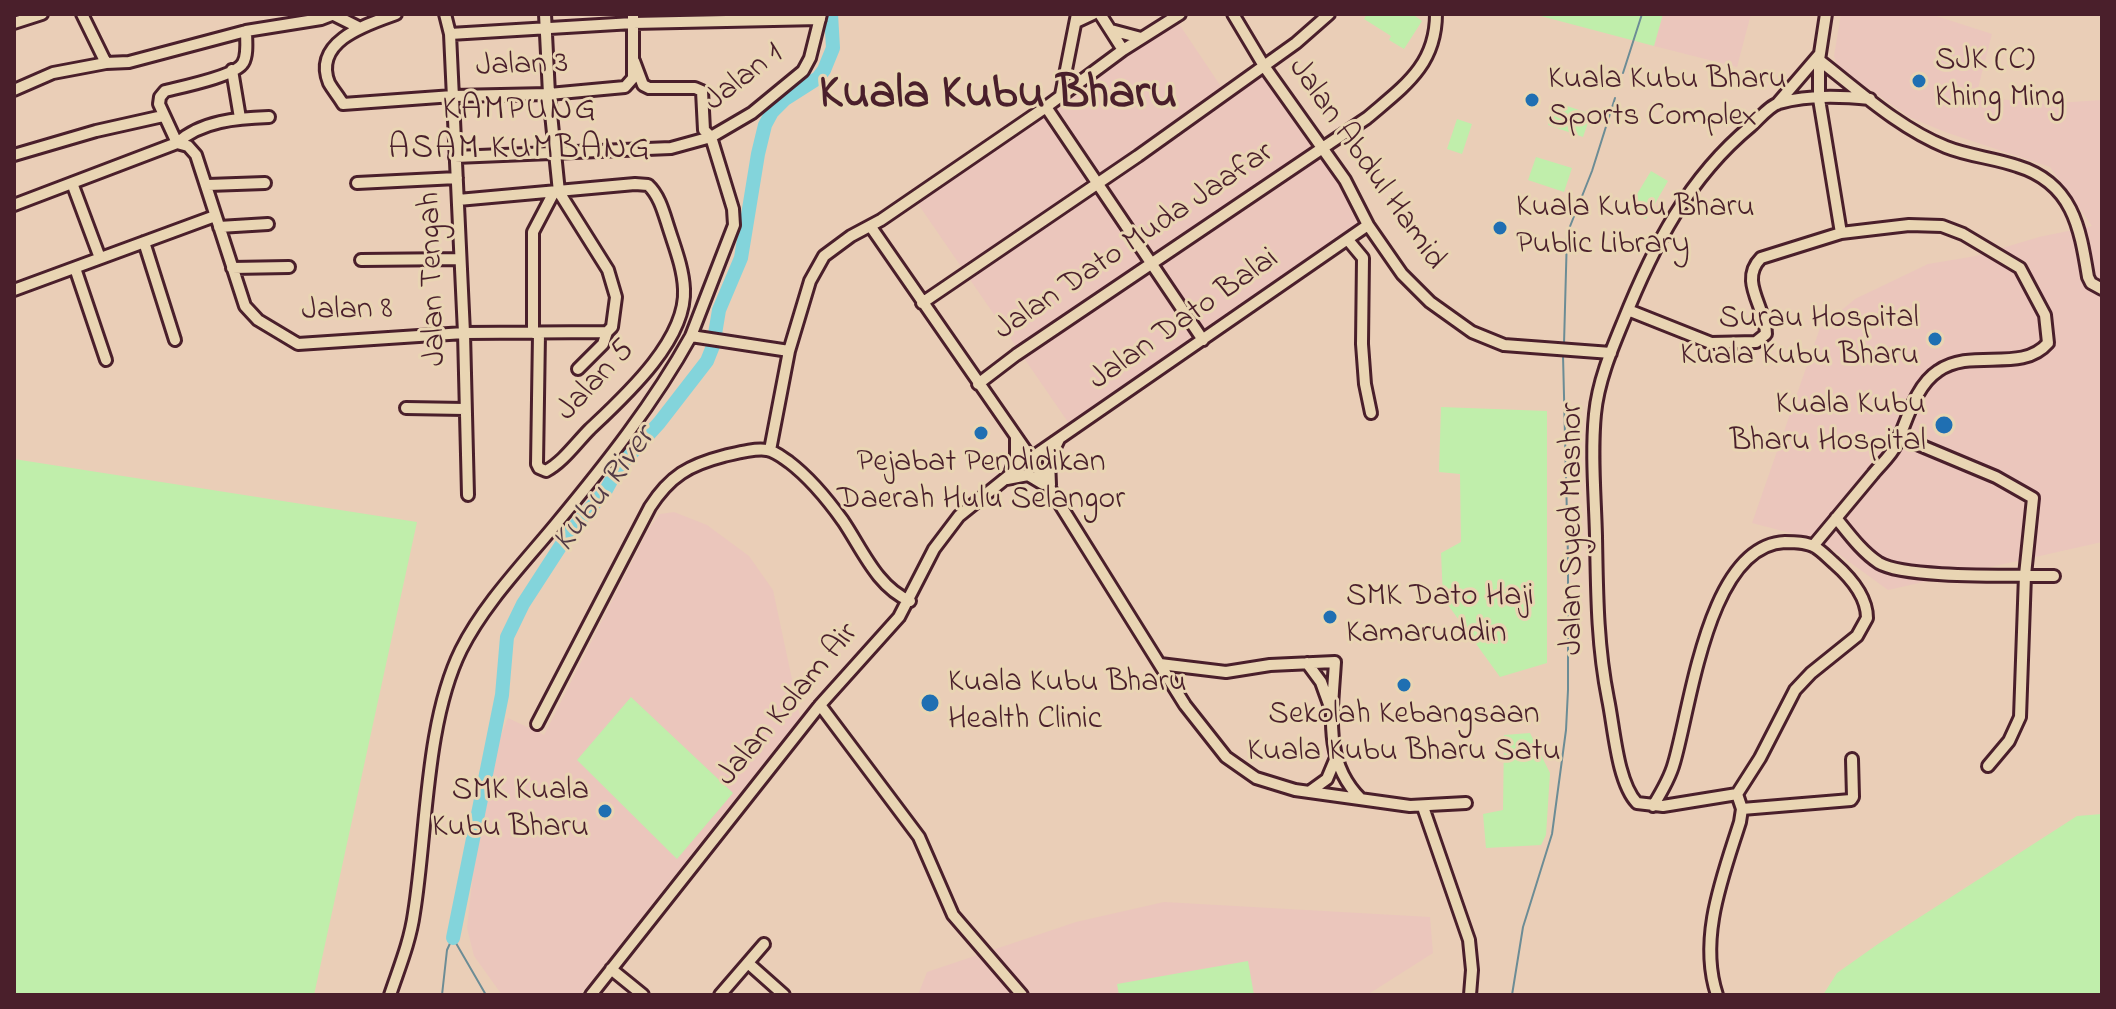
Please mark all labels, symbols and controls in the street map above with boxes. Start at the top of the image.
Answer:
street label: Jalan 1 [698,36,792,122]
place label: SJK (C) Khing Ming [1935,44,2065,119]
street label: Jalan 3 [475,46,569,88]
street label: Jalan Abdul Hamid [1278,52,1452,278]
place label: Kuala Kubu Bharu Sports Complex [1548,63,1787,138]
district label: Kuala Kubu Bharu [819,69,1177,127]
marker: SJK (C) Khing Ming [1910,72,1928,90]
marker: Kuala Kubu Bharu Sports Complex [1523,91,1541,109]
district label: KAMPUNG ASAM KUMBANG [388,92,652,172]
street label: Jalan Dato Muda Jaafar [988,135,1282,351]
street label: Jalan Tengah [413,191,457,367]
place label: Kuala Kubu Bharu Public Library [1516,191,1755,266]
marker: Kuala Kubu Bharu Public Library [1491,219,1509,237]
street label: Jalan Dato Balai [1083,241,1287,401]
street label: Jalan 8 [301,292,393,332]
place label: Surau Hospital Kuala Kubu Bharu [1680,302,1919,377]
marker: Surau Hospital Kuala Kubu Bharu [1926,330,1944,348]
street label: Jalan 5 [550,333,644,431]
place label: Kuala Kubu Bharu Hospital [1730,388,1926,463]
street label: Jalan Syed Mashor [1556,403,1594,655]
marker: Kuala Kubu Bharu Hospital [1933,414,1955,436]
water label: Kubu River [546,420,666,562]
marker: Pejabat Pendidikan Daerah Hulu Selangor [972,424,990,442]
place label: Pejabat Pendidikan Daerah Hulu Selangor [837,446,1125,521]
place label: SMK Dato Haji Kamaruddin [1346,580,1534,655]
marker: SMK Dato Haji Kamaruddin [1321,608,1339,626]
street label: Jalan Kolam Air [710,617,868,795]
place label: Kuala Kubu Bharu Health Clinic [948,666,1187,741]
marker: Sekolah Kebangsaan Kuala Kubu Bharu Satu [1395,676,1413,694]
marker: Kuala Kubu Bharu Health Clinic [919,692,941,714]
place label: Sekolah Kebangsaan Kuala Kubu Bharu Satu [1247,698,1561,773]
place label: SMK Kuala Kubu Bharu [432,774,589,849]
marker: SMK Kuala Kubu Bharu [596,802,614,820]

